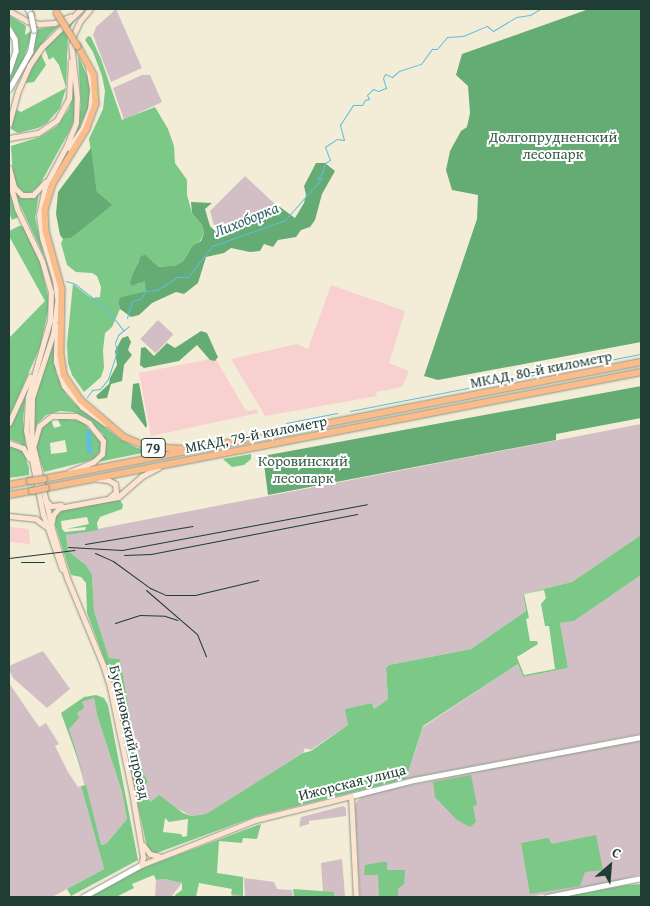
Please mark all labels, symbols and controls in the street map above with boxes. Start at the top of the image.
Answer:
park label: Долгопрудненский лесопарк [489,127,617,162]
water label: Лихоборка [211,197,281,241]
street label: МКАД, 80-й километр [469,346,613,392]
street label: МКАД, 79-й километр [184,411,328,457]
road number: 79 [140,436,166,459]
park label: Коровинский лесопарк [258,451,348,486]
street label: Бусиновский проезд [106,663,154,801]
street label: Ижорская улица [297,760,407,804]
north arrow [585,841,635,891]
text: С [609,842,625,863]

